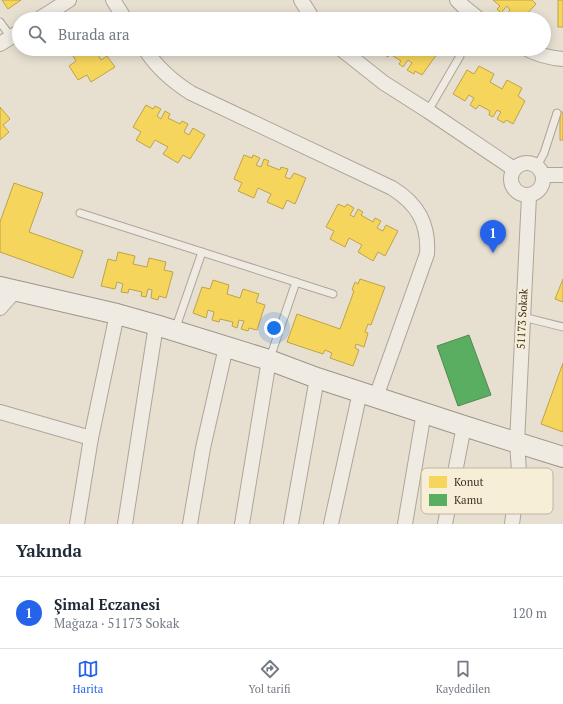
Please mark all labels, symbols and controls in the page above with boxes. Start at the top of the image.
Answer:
search box [12,12,551,56]
icon: search [26,23,48,45]
text: Burada ara [58,24,130,44]
pin: 1 [480,220,506,253]
street label: 51173 Sokak [513,288,531,350]
your location [264,318,284,338]
legend [421,468,553,514]
text: Konut [454,475,484,489]
text: Kamu [454,493,483,507]
text: Yakında [16,539,82,562]
text: Şimal Eczanesi [54,594,160,614]
text: 1 [25,604,33,622]
text: 120 m [512,604,547,622]
text: Mağaza · 51173 Sokak [54,614,180,632]
tab: Harita [73,658,103,696]
tab: Yol tarifi [249,658,290,696]
tab: Kaydedilen [436,658,490,696]

